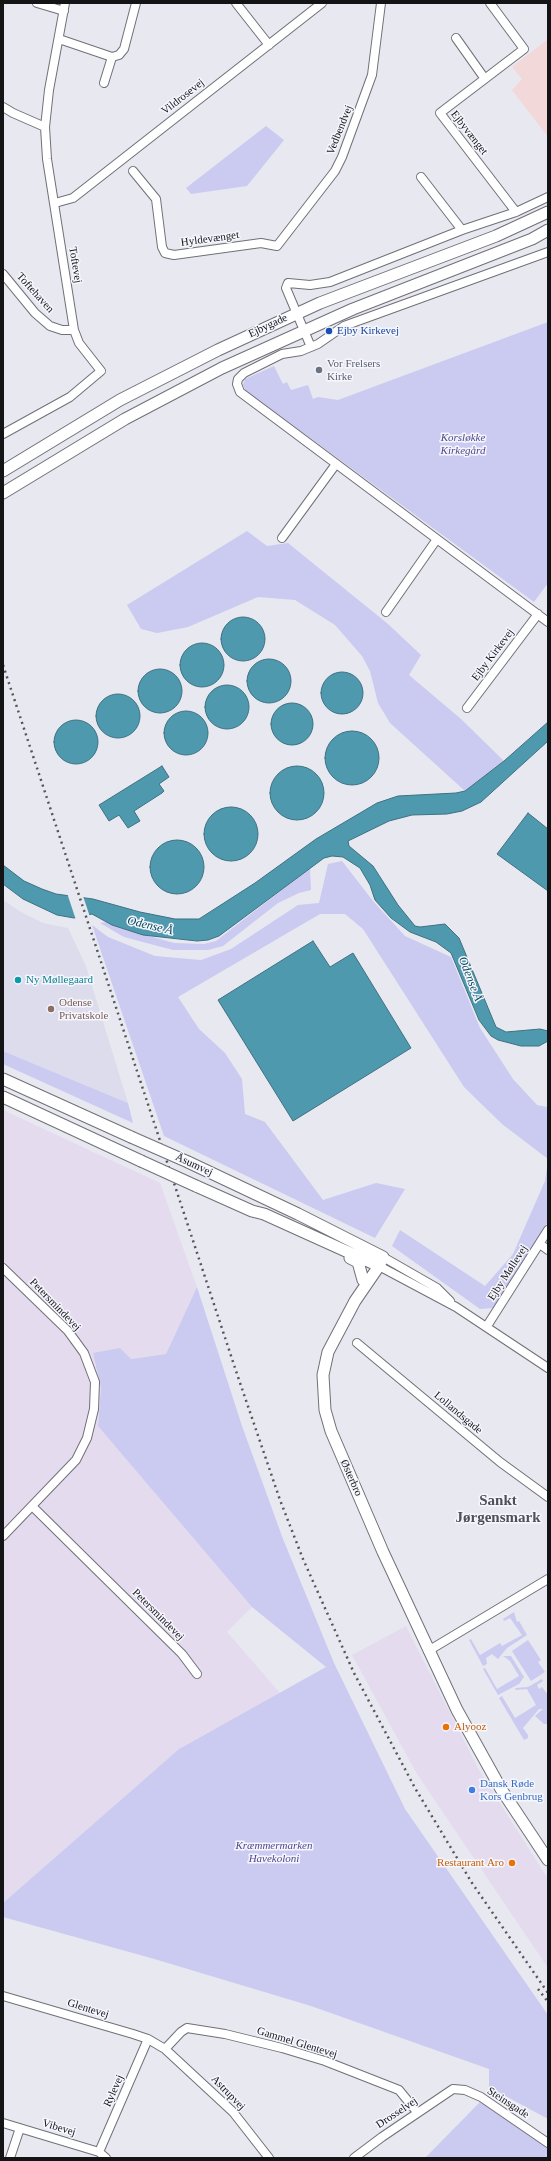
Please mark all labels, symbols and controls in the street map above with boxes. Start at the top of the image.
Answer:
street label: Vildrosevej [159,76,207,118]
street label: Vedbendvej [324,103,356,157]
street label: Ejbyvænget [448,108,490,158]
street label: Hyldevænget [180,228,240,250]
street label: Toftevej [66,246,84,284]
street label: Toftehaven [14,270,56,316]
street label: Ejbygade [246,311,290,341]
place label: Ejby Kirkevej [337,324,399,338]
marker: Ejby Kirkevej [324,326,334,336]
place label: Vor Frelsers Kirke [327,357,380,383]
marker: Vor Frelsers Kirke [314,365,324,375]
park label: Korsløkke Kirkegård [441,431,485,457]
street label: Ejby Kirkevej [469,626,517,684]
water label: Odense Å [126,914,174,938]
water label: Odense Å [455,955,485,1003]
place label: Ny Møllegaard [26,973,93,987]
marker: Ny Møllegaard [13,975,23,985]
place label: Odense Privatskole [59,996,108,1022]
marker: Odense Privatskole [46,1004,56,1014]
street label: Åsumvej [173,1151,215,1179]
street label: Ejby Møllevej [485,1243,531,1303]
street label: Petersmindevej [27,1276,83,1334]
street label: Lollandsgade [431,1389,485,1437]
street label: Østerbro [337,1458,365,1498]
district label: Sankt Jørgensmark [456,1492,540,1527]
street label: Petersmindevej [129,1586,187,1644]
place label: Alyooz [454,1720,486,1734]
marker: Alyooz [441,1722,451,1732]
place label: Dansk Røde Kors Genbrug [480,1777,543,1803]
marker: Dansk Røde Kors Genbrug [467,1785,477,1795]
park label: Kræmmermarken Havekoloni [236,1839,312,1865]
place label: Restaurant Aro [437,1856,504,1870]
marker: Restaurant Aro [507,1858,517,1868]
street label: Glentevej [66,1996,110,2022]
street label: Gammel Glentevej [255,2024,339,2062]
street label: Rylevej [101,2073,127,2109]
street label: Astrupvej [208,2073,248,2113]
street label: Steinsgade [484,2084,532,2122]
street label: Drosselvej [374,2094,420,2132]
street label: Vibevej [41,2117,77,2139]

